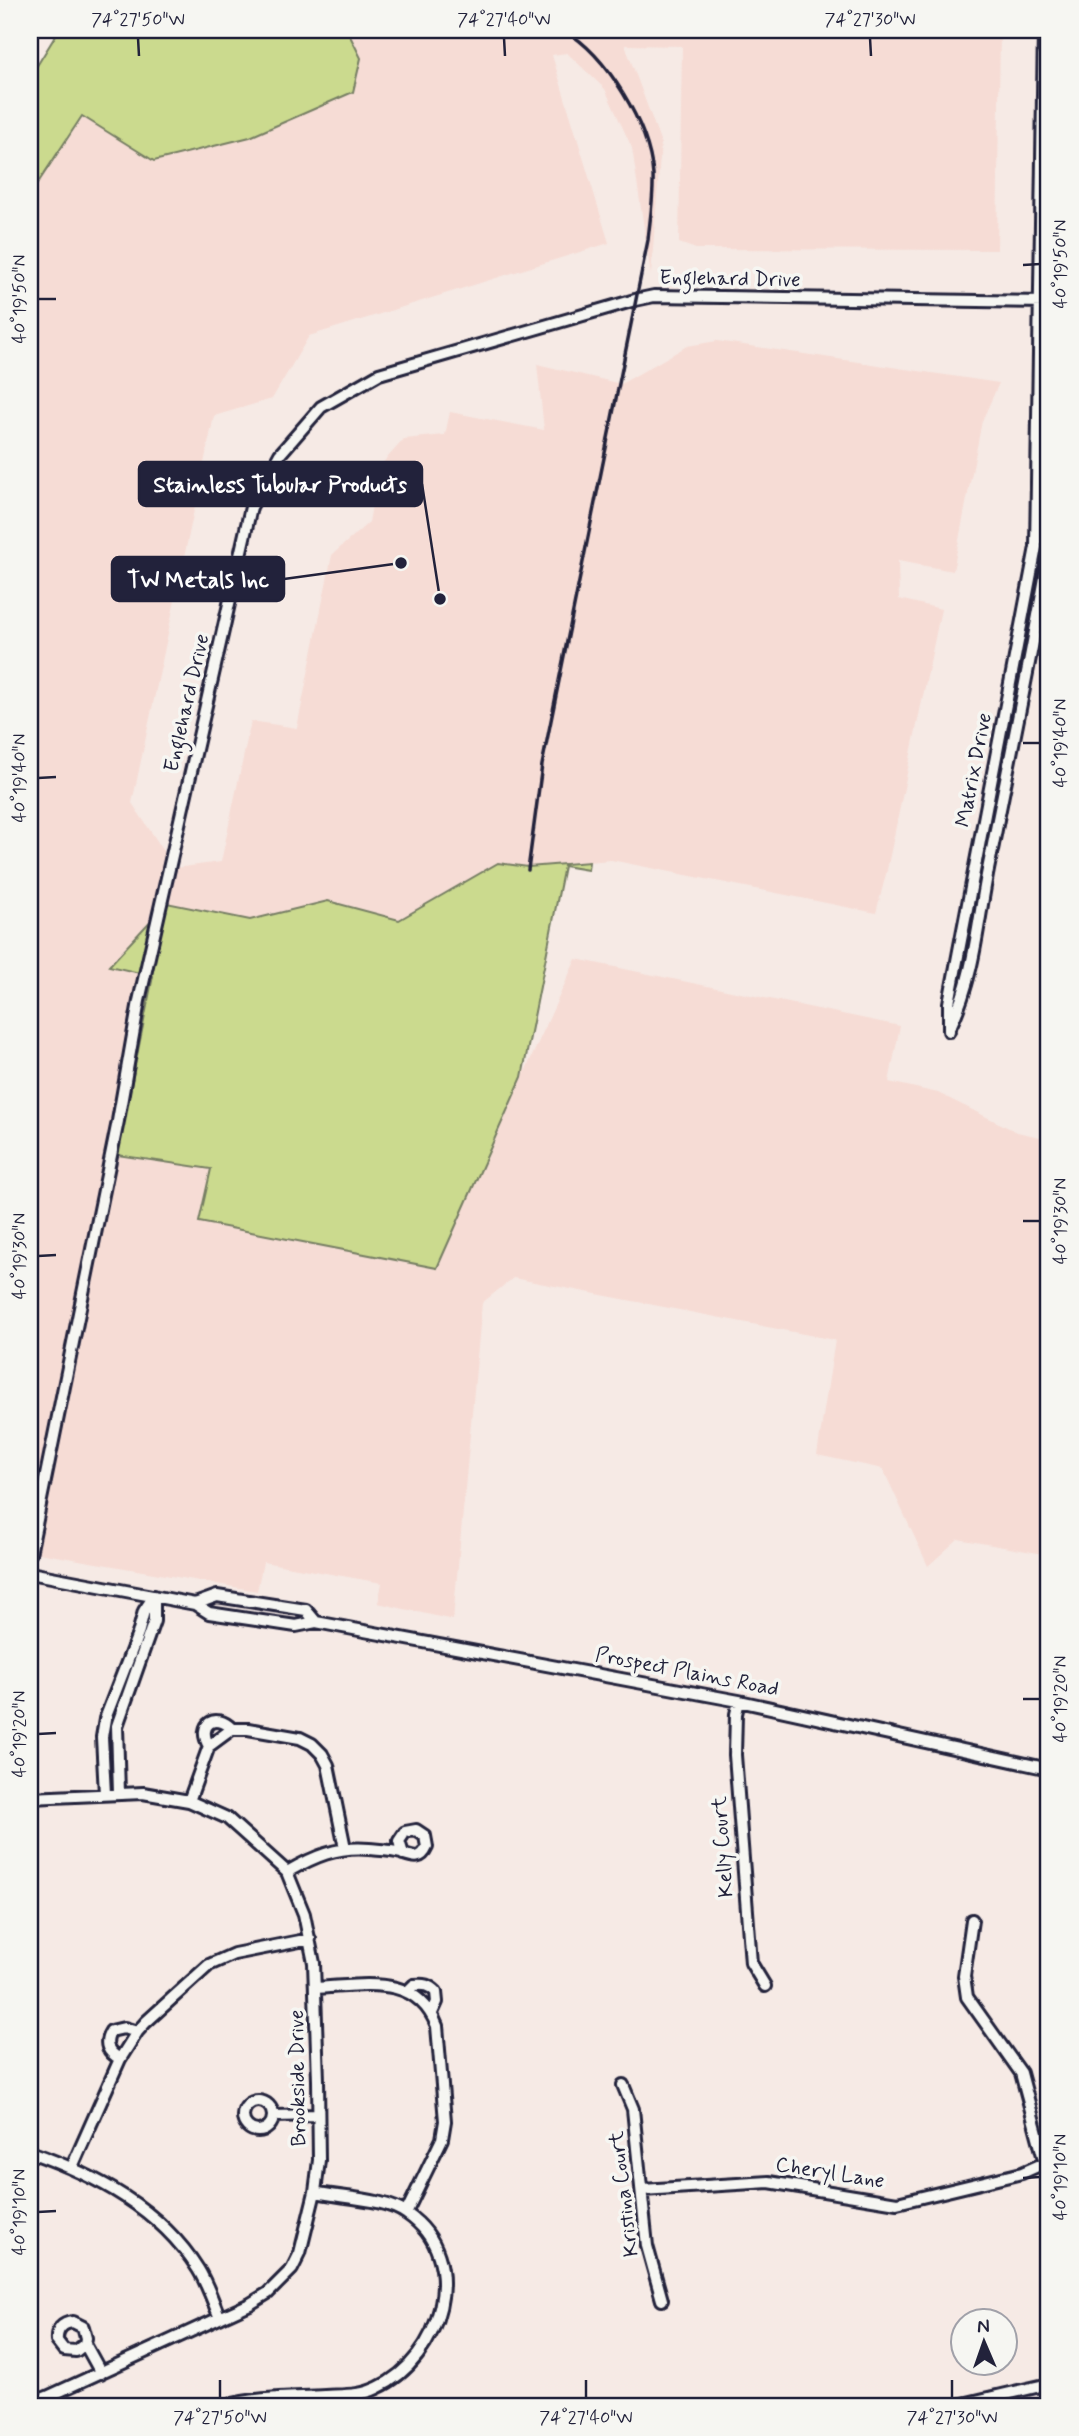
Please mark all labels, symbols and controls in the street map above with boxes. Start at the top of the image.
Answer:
text: 74°27'50"W [91,8,185,32]
text: 74°27'40"W [457,8,551,32]
text: 74°27'30"W [825,8,915,32]
text: 40°19'50"N [1049,219,1073,309]
text: 40°19'50"N [8,254,32,344]
street label: Englehard Drive [659,264,801,296]
callout: Stainless Tubular Products [139,462,422,506]
text: Stainless Tubular Products [153,471,408,501]
callout: TW Metals Inc [112,557,284,601]
text: TW Metals Inc [127,566,269,596]
street label: Englehard Drive [157,631,218,775]
text: 40°19'40"N [1049,699,1073,787]
street label: Matrix Drive [949,710,999,830]
text: 40°19'40"N [8,734,32,822]
text: 40°19'30"N [1049,1178,1073,1264]
text: 40°19'30"N [8,1213,32,1299]
street label: Prospect Plains Road [593,1640,781,1704]
text: 40°19'20"N [1049,1655,1073,1743]
text: 40°19'20"N [8,1690,32,1778]
street label: Kelly Court [705,1795,741,1899]
street label: Brookside Drive [283,2009,313,2147]
street label: Kristina Court [602,2129,646,2259]
text: 40°19'10"N [1049,2134,1073,2220]
street label: Cheryl Lane [773,2151,887,2195]
text: 40°19'10"N [8,2169,32,2255]
north arrow [950,2306,1020,2376]
text: N [977,2314,990,2339]
text: 74°27'50"W [173,2406,267,2430]
text: 74°27'40"W [539,2406,633,2430]
text: 74°27'30"W [907,2406,997,2430]

